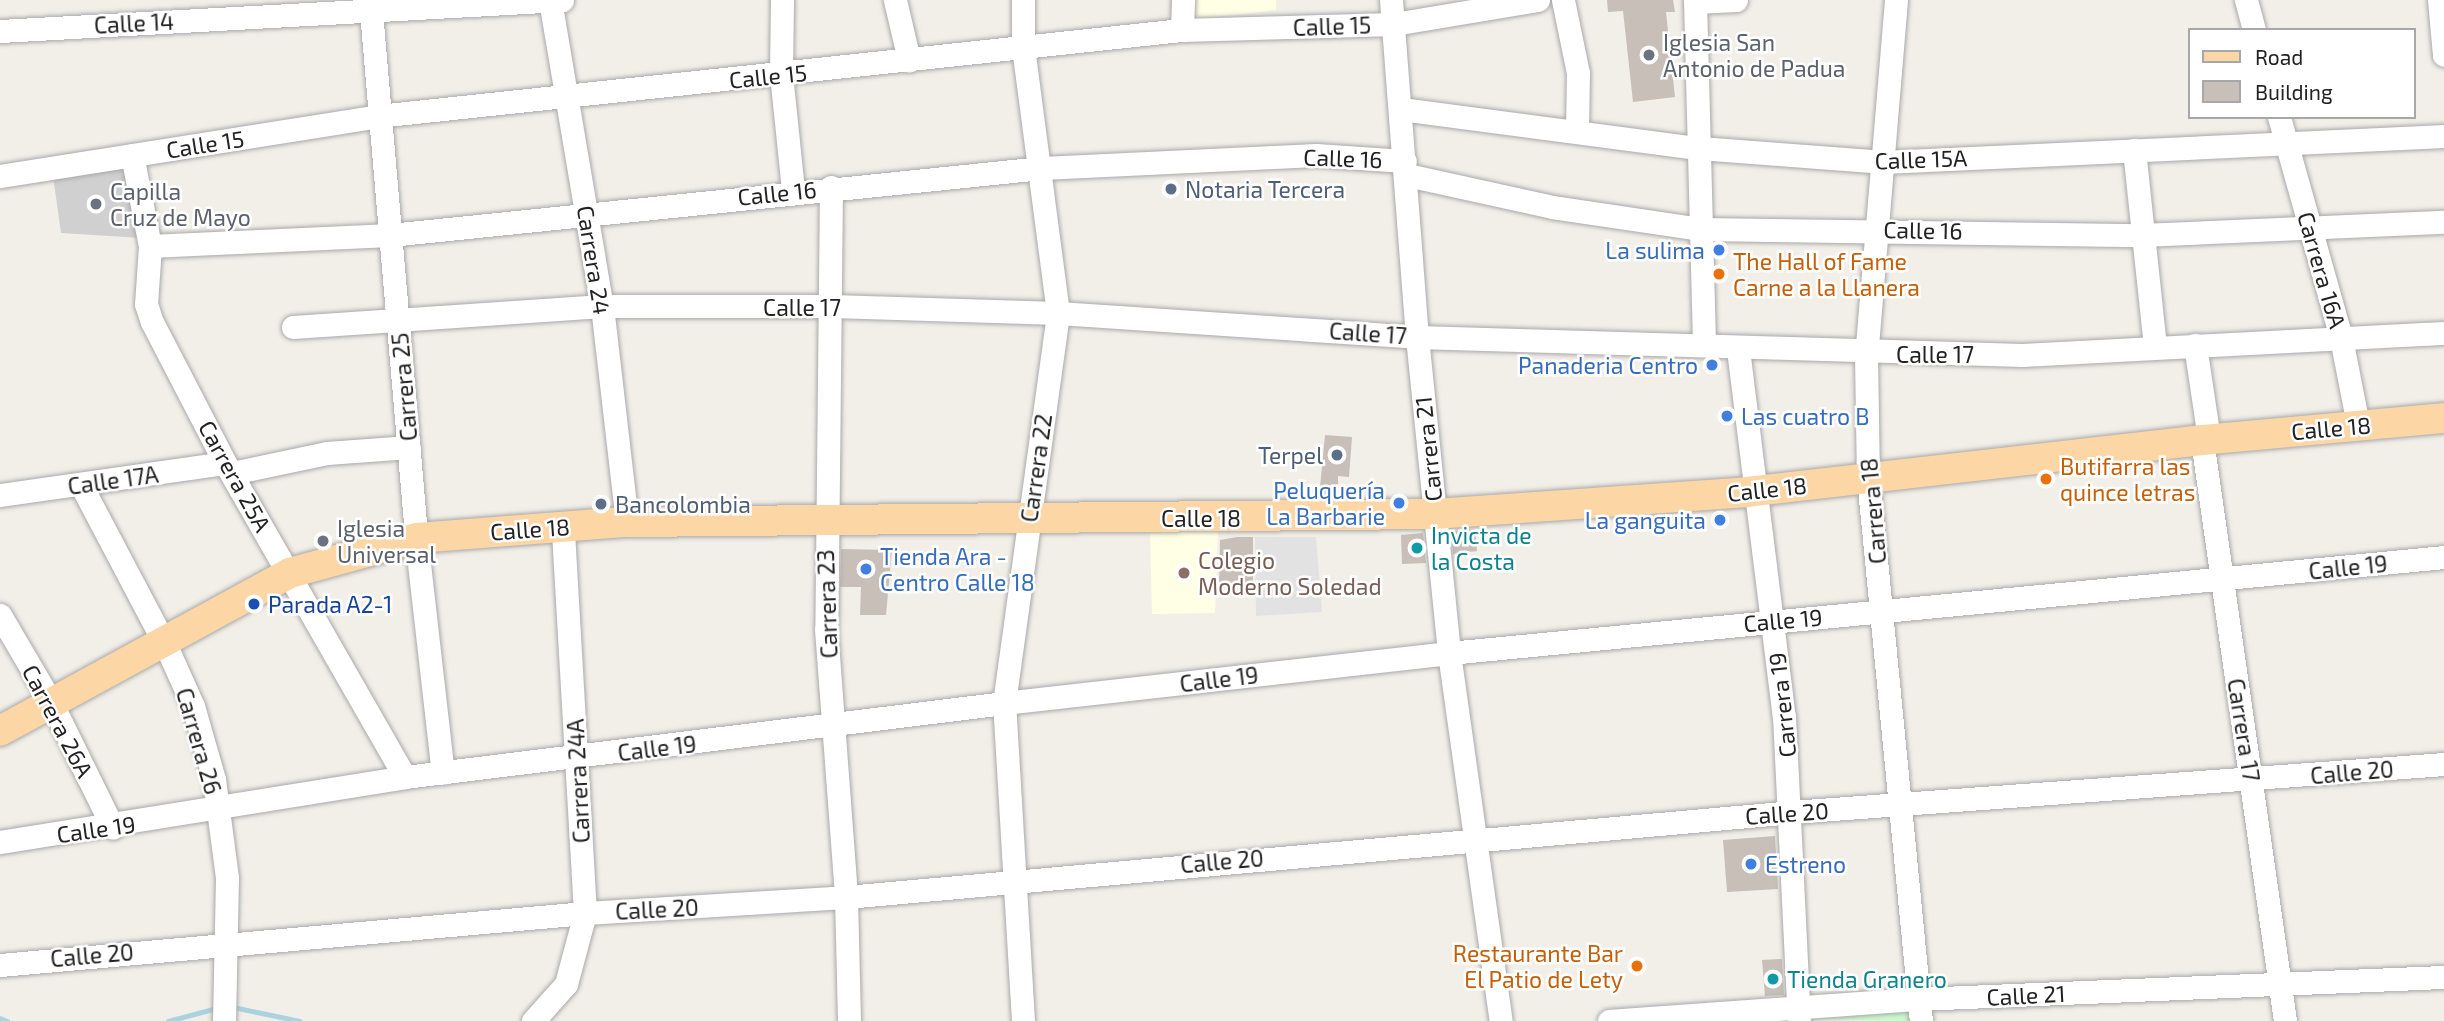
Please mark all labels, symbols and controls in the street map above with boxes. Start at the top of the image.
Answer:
street label: Calle 14 [93,7,175,39]
street label: Calle 15 [1292,11,1372,41]
place label: Iglesia San Antonio de Padua [1663,28,1845,82]
legend [2188,28,2416,119]
text: Road [2255,44,2303,69]
marker: Iglesia San Antonio de Padua [1641,47,1657,63]
street label: Calle 15 [728,58,808,94]
text: Building [2255,79,2333,104]
street label: Calle 15 [164,124,246,164]
street label: Calle 16 [1303,143,1383,173]
street label: Calle 15A [1874,144,1968,174]
street label: Calle 16 [736,175,818,211]
place label: Notaria Tercera [1185,175,1346,203]
place label: Capilla Cruz de Mayo [110,177,251,231]
marker: Notaria Tercera [1163,181,1179,197]
marker: Capilla Cruz de Mayo [88,196,104,212]
street label: Carrera 24 [572,203,616,317]
street label: Carrera 16A [2292,209,2352,331]
street label: Calle 16 [1883,216,1963,244]
place label: La sulima [1605,236,1705,264]
marker: La sulima [1711,242,1727,258]
place label: The Hall of Fame Carne a la Llanera [1733,247,1920,301]
marker: The Hall of Fame Carne a la Llanera [1711,266,1727,282]
street label: Calle 17 [763,293,841,321]
street label: Calle 17 [1328,317,1408,349]
street label: Carrera 25 [386,332,422,442]
street label: Calle 17 [1896,340,1974,368]
place label: Panaderia Centro [1518,351,1698,379]
marker: Panaderia Centro [1704,357,1720,373]
street label: Carrera 21 [1409,395,1447,503]
place label: Las cuatro B [1741,402,1869,430]
marker: Las cuatro B [1719,408,1735,424]
street label: Calle 18 [2290,411,2372,445]
street label: Carrera 22 [1015,412,1057,524]
street label: Carrera 25A [193,416,277,536]
place label: Terpel [1258,441,1323,469]
marker: Terpel [1329,447,1345,463]
place label: Butifarra las quince letras [2060,452,2195,506]
street label: Carrera 18 [1855,457,1891,565]
street label: Calle 17A [66,460,160,500]
street label: Calle 18 [1726,471,1808,507]
marker: Butifarra las quince letras [2038,471,2054,487]
place label: Peluquería La Barbarie [1266,476,1385,530]
place label: Bancolombia [615,490,751,518]
marker: Peluquería La Barbarie [1391,495,1407,511]
marker: Bancolombia [593,496,609,512]
street label: Calle 18 [1161,504,1241,532]
place label: La ganguita [1585,506,1706,534]
street label: Calle 18 [489,512,571,546]
marker: La ganguita [1712,512,1728,528]
place label: Iglesia Universal [337,514,436,568]
place label: Invicta de la Costa [1431,521,1532,575]
marker: Iglesia Universal [315,533,331,549]
marker: Invicta de la Costa [1409,540,1425,556]
place label: Tienda Ara - Centro Calle 18 [880,542,1035,596]
place label: Colegio Moderno Soledad [1198,546,1382,600]
street label: Carrera 23 [811,549,843,659]
street label: Calle 19 [2307,549,2389,585]
marker: Tienda Ara - Centro Calle 18 [858,561,874,577]
marker: Colegio Moderno Soledad [1176,565,1192,581]
place label: Parada A2-1 [268,590,393,618]
marker: Parada A2-1 [246,596,262,612]
street label: Calle 19 [1742,603,1824,637]
street label: Carrera 19 [1763,651,1801,759]
street label: Carrera 26A [17,660,99,782]
street label: Calle 19 [1178,660,1260,698]
street label: Carrera 17 [2222,676,2266,784]
street label: Carrera 26 [171,685,227,797]
street label: Carrera 24A [561,718,595,844]
street label: Calle 19 [616,729,698,767]
street label: Calle 20 [2309,755,2395,789]
street label: Calle 20 [1744,796,1830,830]
street label: Calle 19 [55,810,137,848]
street label: Calle 20 [1179,844,1265,878]
place label: Estreno [1765,850,1846,878]
marker: Estreno [1743,856,1759,872]
street label: Calle 20 [614,893,700,925]
street label: Calle 20 [49,938,135,972]
place label: Restaurante Bar El Patio de Lety [1453,939,1623,993]
marker: Restaurante Bar El Patio de Lety [1629,958,1645,974]
place label: Tienda Granero [1787,965,1947,993]
marker: Tienda Granero [1765,971,1781,987]
street label: Calle 21 [1986,979,2066,1011]

